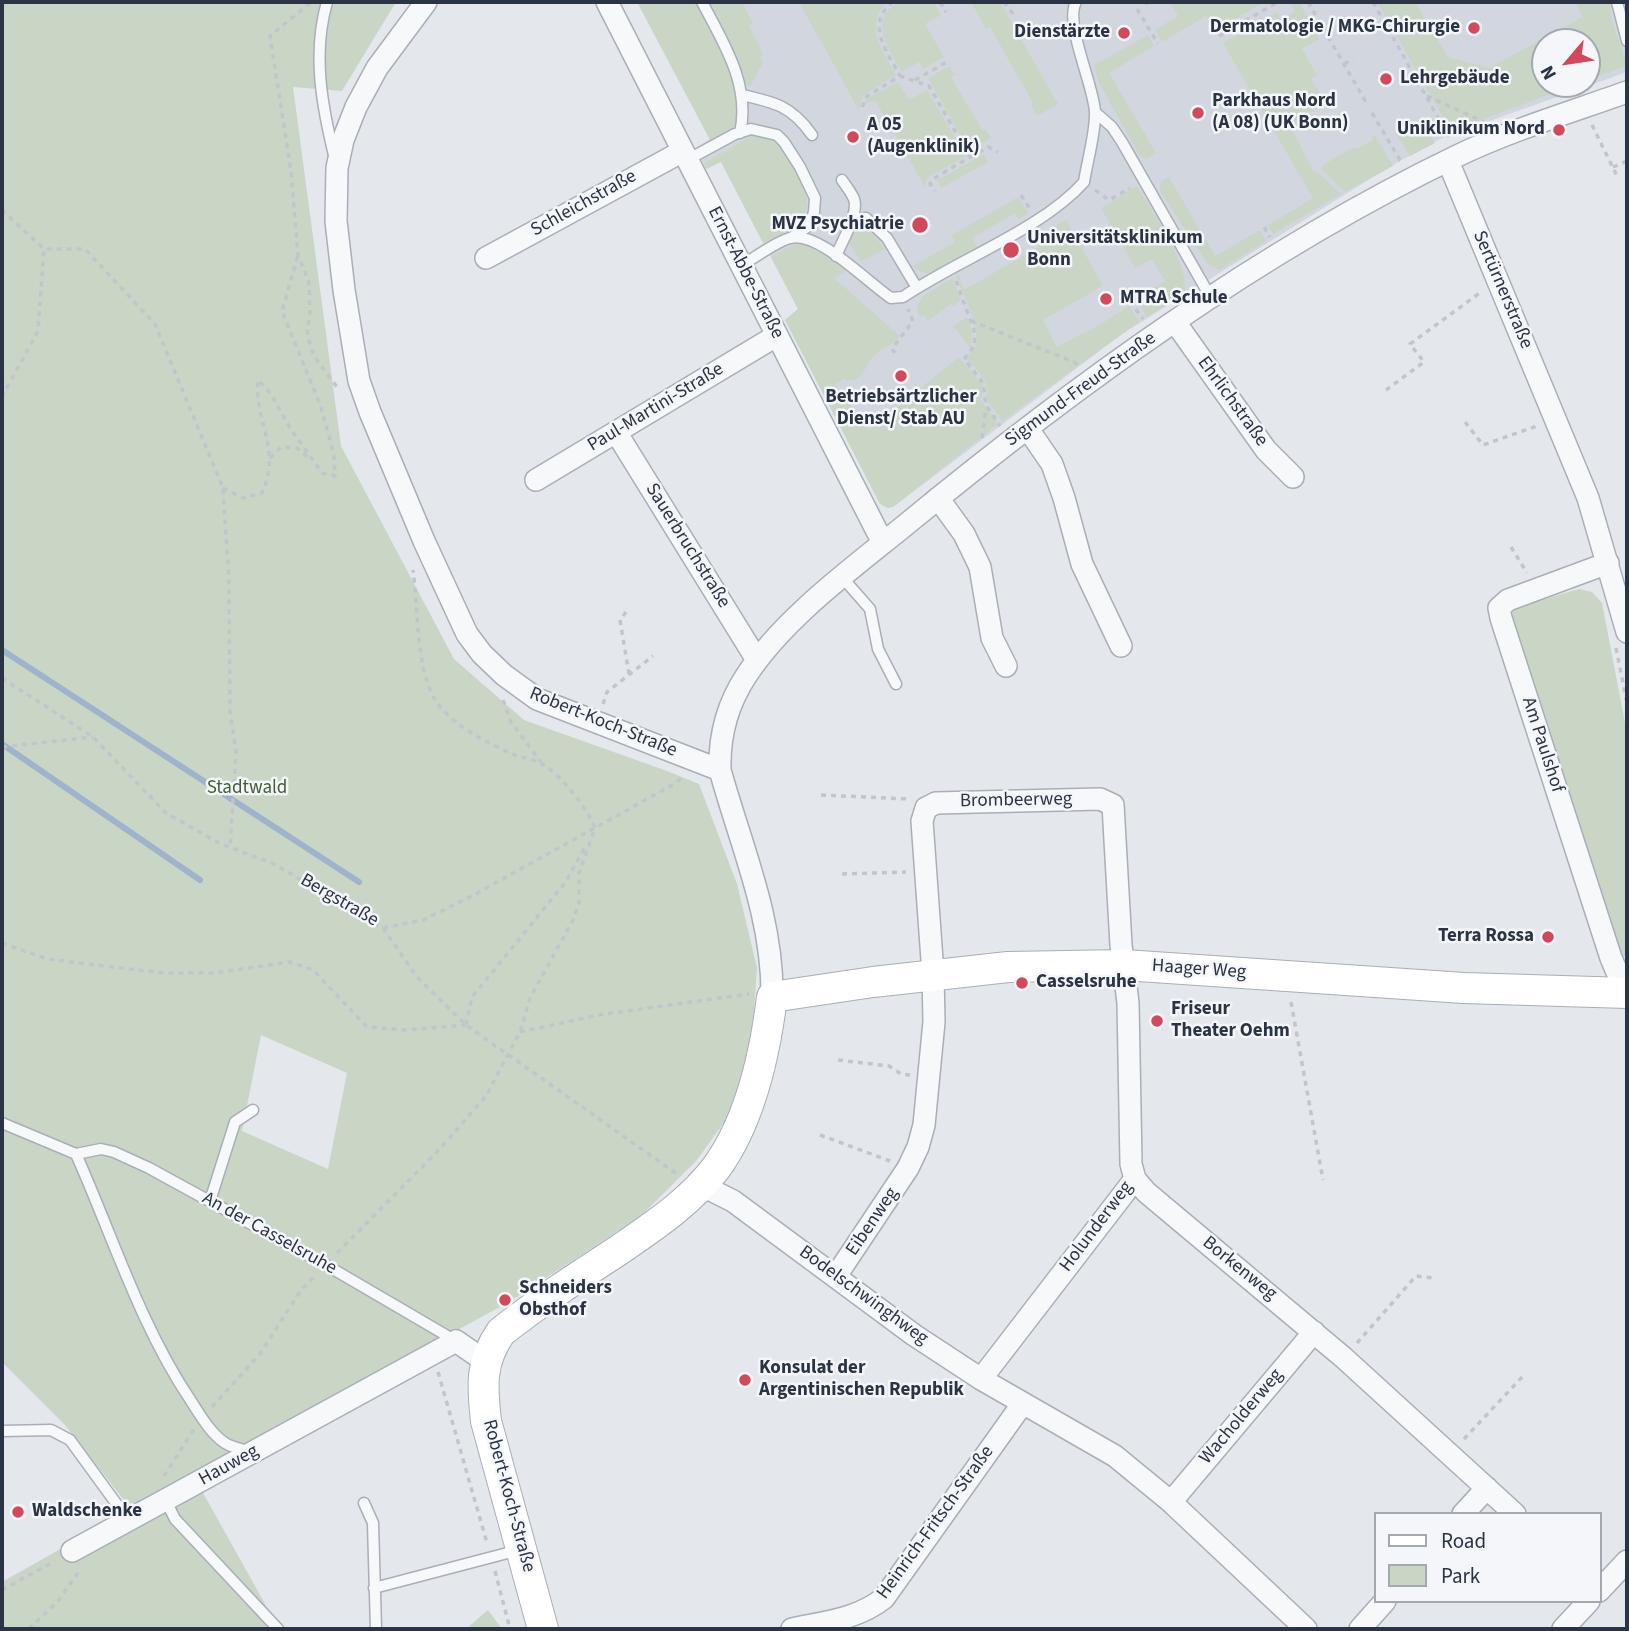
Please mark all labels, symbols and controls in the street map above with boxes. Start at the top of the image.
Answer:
place label: Dermatologie / MKG-Chirurgie [1210,17,1460,39]
marker: Dermatologie / MKG-Chirurgie [1466,20,1482,36]
place label: Dienstärzte [1014,22,1110,44]
marker: Dienstärzte [1116,25,1132,41]
north arrow [1531,28,1601,98]
text: N [1534,60,1564,85]
place label: Lehrgebäude [1400,68,1509,90]
marker: Lehrgebäude [1378,71,1394,87]
place label: Parkhaus Nord (A 08) (UK Bonn) [1212,91,1349,135]
marker: Parkhaus Nord (A 08) (UK Bonn) [1190,105,1206,121]
place label: A 05 (Augenklinik) [867,115,980,159]
place label: Uniklinikum Nord [1397,119,1545,141]
marker: Uniklinikum Nord [1551,122,1567,138]
marker: A 05 (Augenklinik) [845,129,861,145]
street label: Schleichstraße [527,166,641,242]
street label: Ernst-Abbe-Straße [702,203,788,343]
place label: MVZ Psychiatrie [771,214,904,236]
marker: MVZ Psychiatrie [910,215,930,235]
place label: Universitätsklinikum Bonn [1027,228,1203,272]
street label: Sertürnerstraße [1467,228,1537,352]
marker: Universitätsklinikum Bonn [1001,240,1021,260]
place label: MTRA Schule [1120,288,1228,310]
marker: MTRA Schule [1098,291,1114,307]
street label: Sigmund-Freud-Straße [1001,328,1161,452]
street label: Ehrlichstraße [1192,353,1272,451]
street label: Paul-Martini-Straße [584,358,728,458]
marker: Betriebsärtzlicher Dienst/ Stab AU [893,368,909,384]
place label: Betriebsärtzlicher Dienst/ Stab AU [825,387,977,431]
street label: Sauerbruchstraße [640,479,734,613]
street label: Robert-Koch-Straße [526,683,680,763]
street label: Am Paulshof [1516,695,1568,795]
park label: Stadtwald [207,778,287,800]
street label: Brombeerweg [960,789,1072,813]
street label: Bergstraße [296,869,382,933]
place label: Terra Rossa [1438,926,1534,948]
marker: Terra Rossa [1540,929,1556,945]
street label: Haager Weg [1151,955,1247,985]
place label: Casselsruhe [1036,972,1137,994]
marker: Casselsruhe [1014,975,1030,991]
place label: Friseur Theater Oehm [1171,999,1290,1043]
marker: Friseur Theater Oehm [1149,1013,1165,1029]
street label: Holunderweg [1056,1177,1138,1277]
street label: Eibenweg [842,1184,904,1260]
street label: An der Casselsruhe [198,1188,340,1280]
street label: Borkenweg [1197,1232,1281,1306]
street label: Bodelschwinghweg [794,1241,932,1351]
place label: Schneiders Obsthof [519,1278,612,1322]
marker: Schneiders Obsthof [497,1292,513,1308]
place label: Konsulat der Argentinischen Republik [759,1358,964,1402]
street label: Wacholderweg [1195,1365,1289,1469]
marker: Konsulat der Argentinischen Republik [737,1372,753,1388]
street label: Robert-Koch-Straße [477,1417,539,1575]
street label: Hauweg [195,1440,263,1492]
street label: Heinrich-Fritsch-Straße [873,1442,999,1604]
place label: Waldschenke [32,1501,142,1523]
marker: Waldschenke [10,1504,26,1520]
legend [1374,1512,1601,1603]
text: Road [1441,1526,1486,1556]
text: Park [1441,1561,1480,1591]

